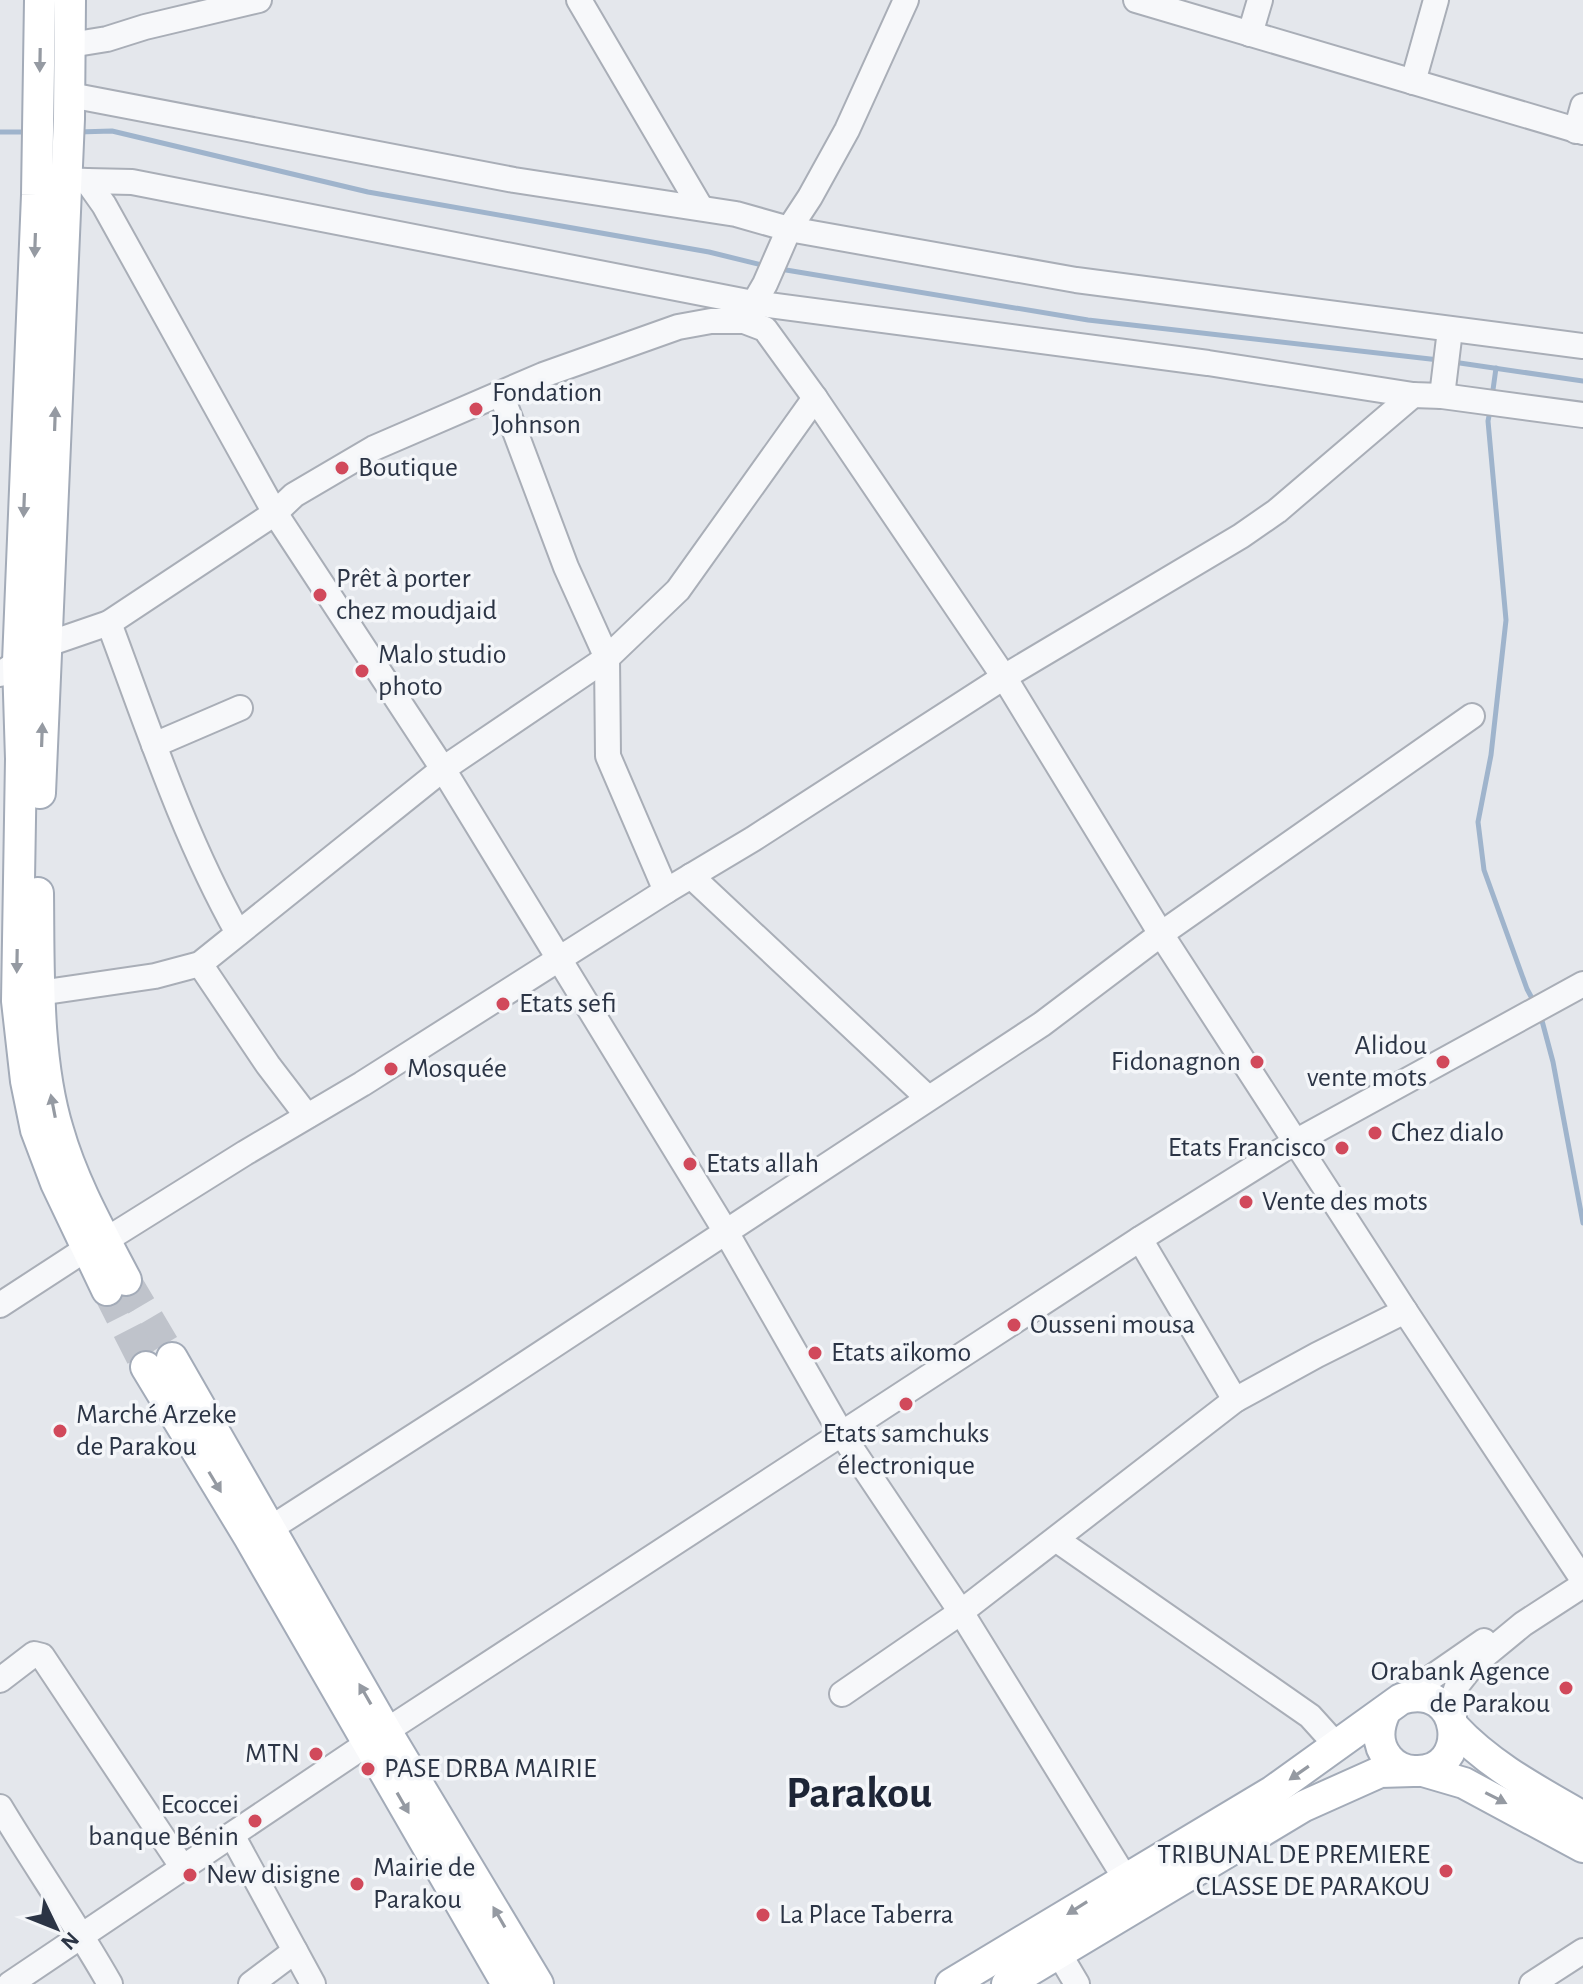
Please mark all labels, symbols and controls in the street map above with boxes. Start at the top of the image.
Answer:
one-way arrow [34,48,46,73]
one-way arrow [29,233,42,258]
place label: Fondation Johnson [492,379,602,439]
marker: Fondation Johnson [467,400,485,418]
one-way arrow [49,406,62,431]
place label: Boutique [358,454,458,482]
marker: Boutique [333,459,351,477]
one-way arrow [18,493,31,518]
place label: Prêt à porter chez moudjaid [336,565,497,625]
marker: Prêt à porter chez moudjaid [311,586,329,604]
place label: Malo studio photo [378,641,507,701]
marker: Malo studio photo [353,662,371,680]
one-way arrow [35,722,48,747]
one-way arrow [11,949,23,974]
place label: Etats sefi [519,990,617,1018]
marker: Etats sefi [494,995,512,1013]
place label: Alidou vente mots [1307,1032,1427,1092]
place label: Fidonagnon [1111,1048,1241,1076]
marker: Fidonagnon [1248,1053,1266,1071]
marker: Alidou vente mots [1434,1053,1452,1071]
place label: Mosquée [407,1055,507,1083]
marker: Mosquée [382,1060,400,1078]
one-way arrow [46,1093,58,1118]
place label: Chez dialo [1391,1119,1504,1147]
marker: Chez dialo [1366,1124,1384,1142]
place label: Etats Francisco [1168,1134,1326,1162]
marker: Etats Francisco [1333,1139,1351,1157]
place label: Etats allah [706,1150,819,1178]
marker: Etats allah [681,1155,699,1173]
place label: Vente des mots [1262,1188,1428,1216]
marker: Vente des mots [1237,1193,1255,1211]
place label: Ousseni mousa [1030,1311,1195,1339]
marker: Ousseni mousa [1005,1316,1023,1334]
place label: Etats aïkomo [831,1339,971,1367]
marker: Etats aïkomo [806,1344,824,1362]
marker: Etats samchuks électronique [897,1395,915,1413]
place label: Marché Arzeke de Parakou [76,1401,237,1461]
place label: Etats samchuks électronique [823,1420,989,1480]
marker: Marché Arzeke de Parakou [51,1422,69,1440]
one-way arrow [208,1471,222,1493]
place label: Orabank Agence de Parakou [1371,1658,1550,1718]
marker: Orabank Agence de Parakou [1557,1679,1575,1697]
one-way arrow [358,1683,372,1705]
place label: MTN [245,1740,300,1768]
marker: MTN [307,1745,325,1763]
place label: PASE DRBA MAIRIE [384,1755,596,1783]
marker: PASE DRBA MAIRIE [359,1760,377,1778]
one-way arrow [1289,1765,1310,1780]
district label: Parakou [786,1772,932,1816]
place label: Ecoccei banque Bénin [88,1791,239,1851]
one-way arrow [396,1792,410,1814]
one-way arrow [1484,1792,1507,1805]
marker: Ecoccei banque Bénin [246,1812,264,1830]
place label: TRIBUNAL DE PREMIERE CLASSE DE PARAKOU [1157,1841,1430,1901]
place label: Mairie de Parakou [373,1854,475,1914]
place label: New disigne [206,1861,340,1889]
marker: TRIBUNAL DE PREMIERE CLASSE DE PARAKOU [1437,1862,1455,1880]
marker: New disigne [181,1866,199,1884]
marker: Mairie de Parakou [348,1875,366,1893]
north arrow [16,1888,96,1968]
place label: La Place Taberra [779,1901,954,1929]
one-way arrow [1066,1901,1088,1915]
one-way arrow [492,1906,506,1928]
marker: La Place Taberra [754,1906,772,1924]
text: N [57,1928,83,1954]

